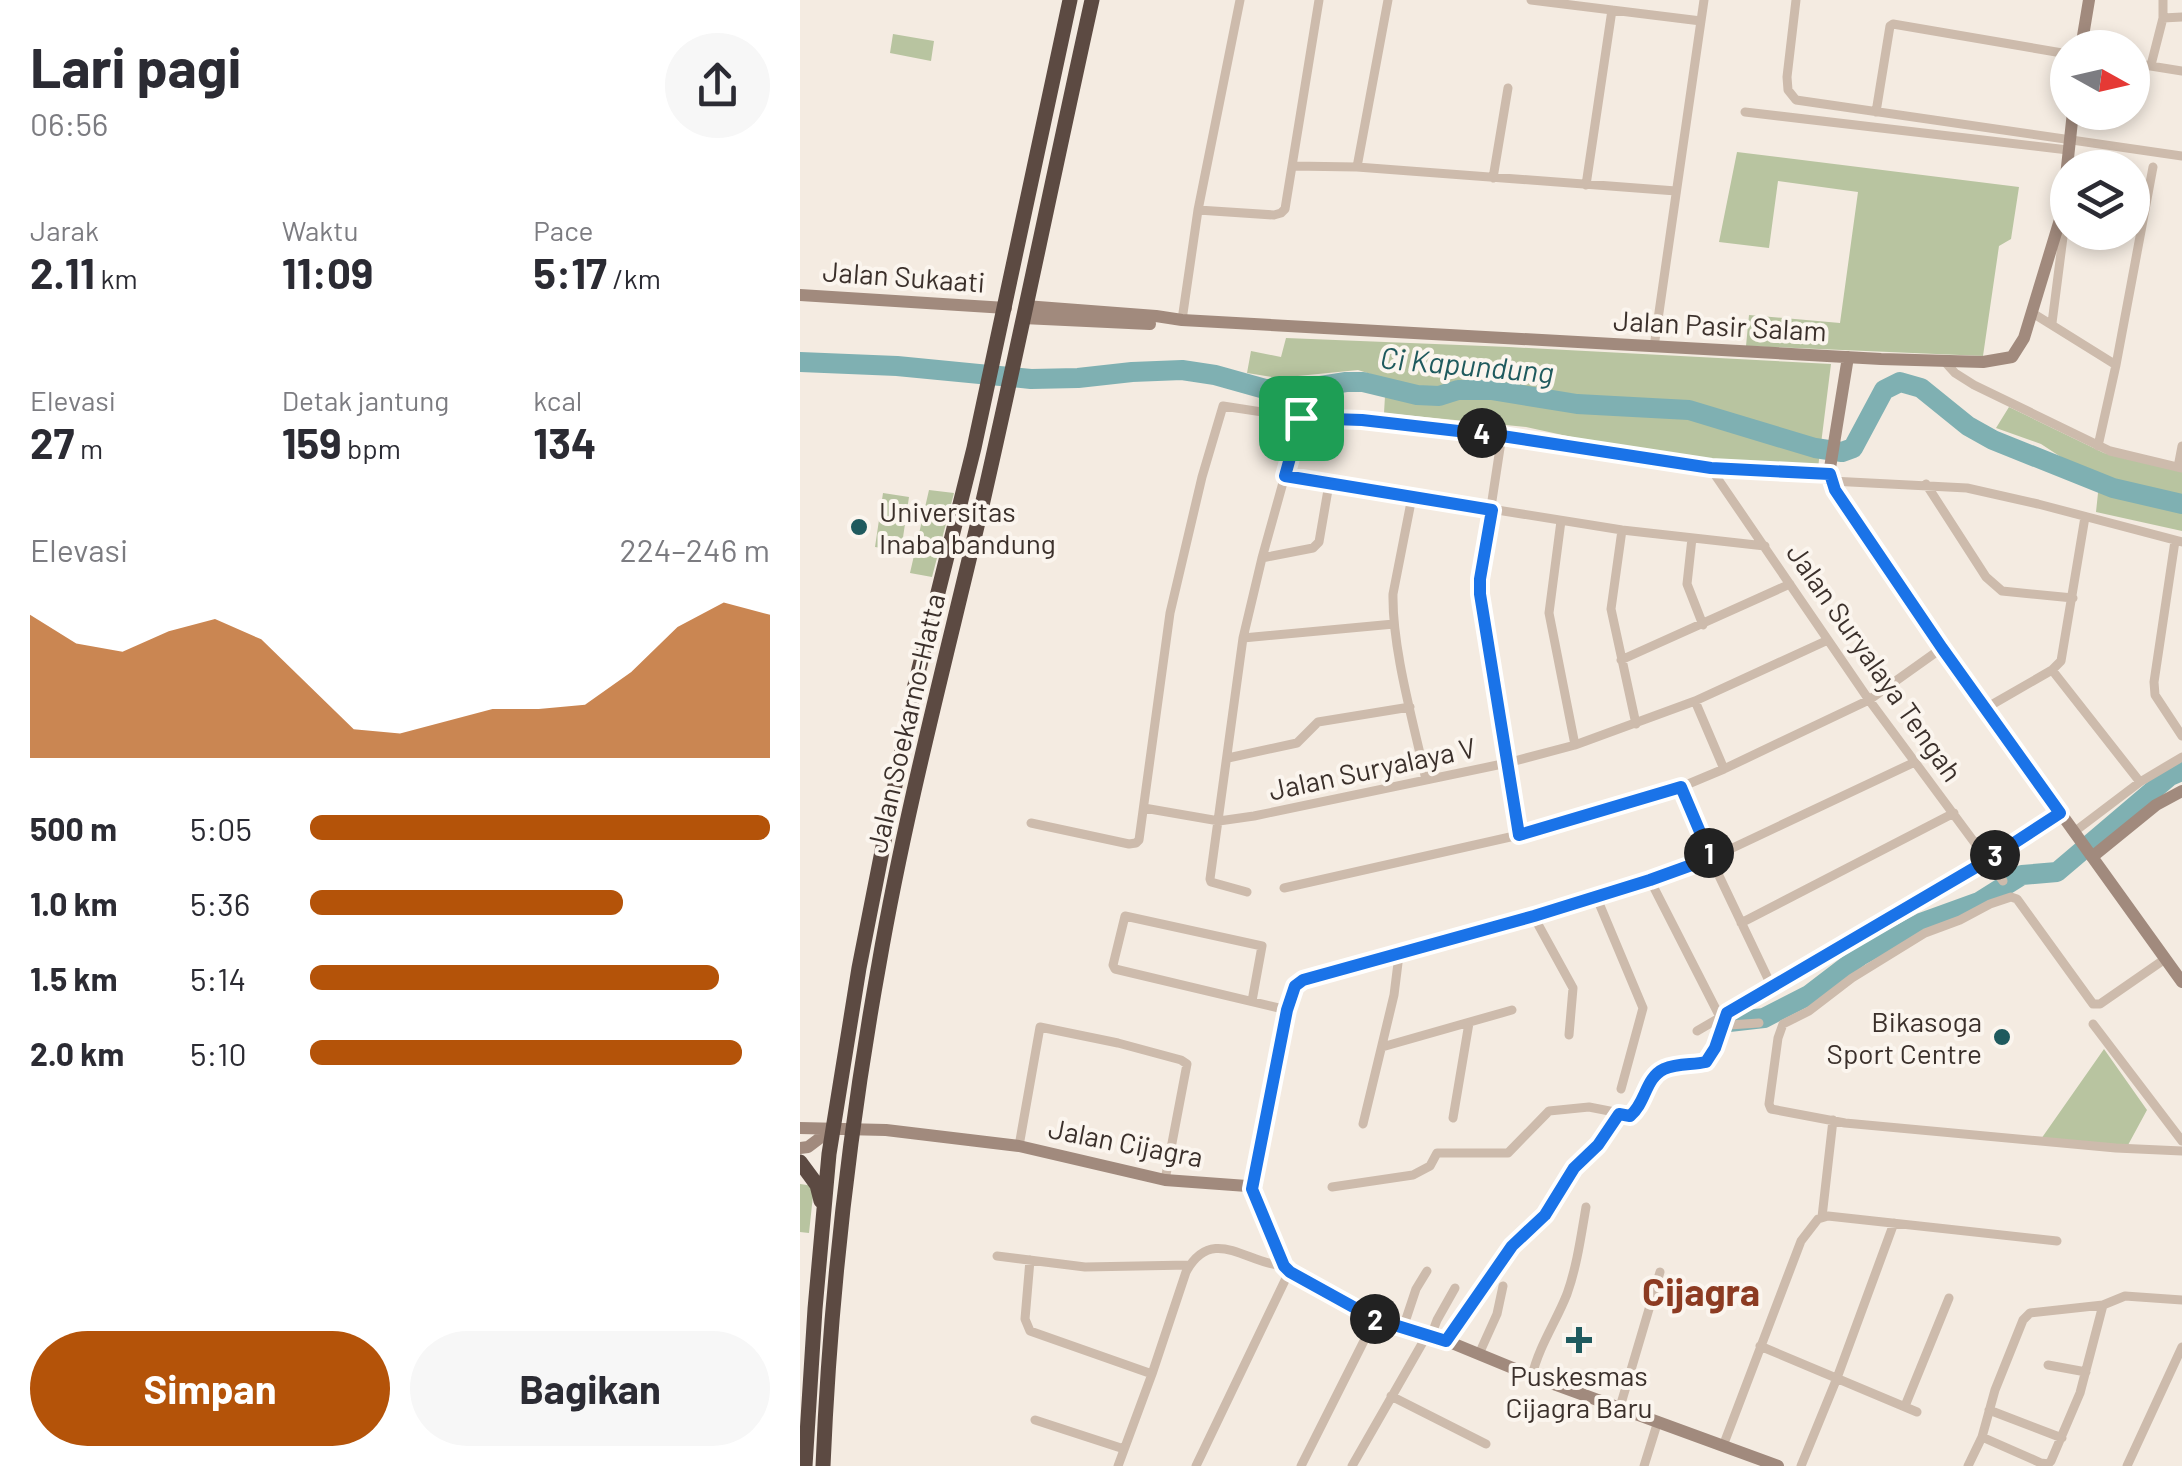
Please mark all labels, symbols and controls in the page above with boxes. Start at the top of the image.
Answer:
north arrow [2050,30,2150,130]
map controls [2050,30,2150,250]
text: Lari pagi [30,33,241,99]
button: share [665,33,770,138]
text: 06:56 [30,104,108,142]
button: layers [2050,150,2150,250]
text: Jarak [30,213,99,247]
text: Waktu [282,213,358,247]
text: Pace [533,213,594,247]
text: 2.11 [30,247,95,297]
text: 11:09 [282,247,373,297]
text: 5:17 [533,247,607,297]
street label: Jalan Sukaati [822,253,986,299]
text: km [95,261,138,295]
text: /km [607,261,661,295]
street label: Jalan Pasir Salam [1612,302,1828,348]
water label: Ci Kapundung [1379,338,1555,390]
pin [1259,376,1344,461]
text: Elevasi [30,383,116,417]
text: Detak jantung [282,383,449,417]
text: kcal [533,383,582,417]
icon: arrive [1274,391,1329,446]
pin: 4 [1457,408,1507,458]
text: 4 [1474,416,1490,450]
text: 27 [30,417,74,467]
text: 159 [282,417,341,467]
text: 134 [533,417,596,467]
text: m [74,431,103,465]
text: bpm [341,431,401,465]
place label: Universitas Inaba bandung [879,494,1056,560]
marker: Universitas Inaba bandung [848,516,870,538]
text: Elevasi [30,530,128,568]
text: 224–246 m [620,530,770,568]
street label: Jalan Suryalaya Tengah [1780,536,1970,788]
street label: Jalan Soekarno-Hatta [859,590,951,856]
street label: Jalan Suryalaya V [1265,729,1479,807]
text: 500 m [30,809,117,847]
text: 5:05 [190,809,252,847]
pin: 1 [1684,828,1734,878]
pin: 3 [1970,830,2020,880]
text: 1 [1704,836,1714,870]
text: 3 [1987,838,2003,872]
text: 1.0 km [30,884,118,922]
text: 5:36 [190,884,250,922]
text: 1.5 km [30,959,117,997]
text: 5:14 [190,959,246,997]
place label: Bikasoga Sport Centre [1827,1004,1982,1070]
marker: Bikasoga Sport Centre [1991,1026,2013,1048]
text: 2.0 km [30,1034,124,1072]
text: 5:10 [190,1034,247,1072]
street label: Jalan Cijagra [1046,1110,1206,1174]
district label: Cijagra [1642,1268,1760,1314]
pin: 2 [1350,1294,1400,1344]
text: 2 [1367,1302,1383,1336]
marker: Puskesmas Cijagra Baru [1566,1327,1592,1353]
button: Simpan [30,1331,390,1446]
button: Bagikan [410,1331,770,1446]
place label: Puskesmas Cijagra Baru [1505,1358,1653,1424]

